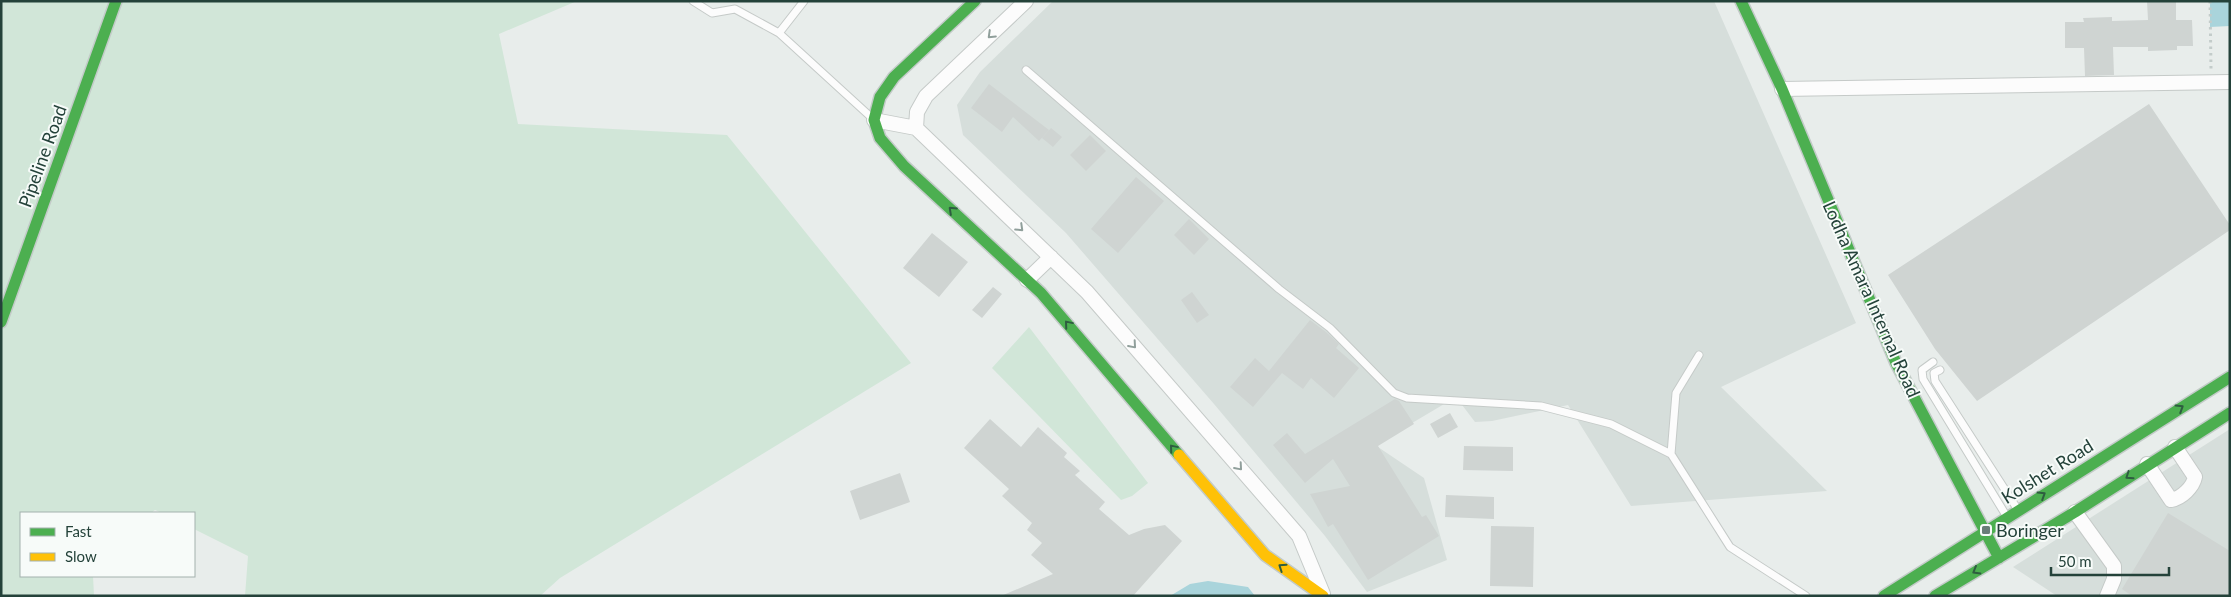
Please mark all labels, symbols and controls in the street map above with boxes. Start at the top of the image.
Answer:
one-way arrow [987,29,996,38]
street label: Pipeline Road [13,102,71,210]
street label: Lodha Amara Internal Road [1819,197,1925,401]
one-way arrow [948,207,957,216]
one-way arrow [1014,222,1023,231]
one-way arrow [1065,321,1073,330]
one-way arrow [1127,339,1136,348]
one-way arrow [2174,405,2183,415]
street label: Kolshet Road [1997,434,2097,508]
one-way arrow [1170,444,1179,453]
one-way arrow [1234,462,1243,471]
one-way arrow [2125,470,2135,479]
one-way arrow [2037,492,2046,502]
legend [20,512,195,577]
place label: Boringer [1996,519,2064,541]
text: Fast [65,522,92,540]
marker: Boringer [1980,524,1992,536]
scale bar [2051,544,2168,576]
text: Slow [65,547,97,565]
text: 50 m [2058,552,2092,570]
one-way arrow [1279,564,1288,573]
one-way arrow [1973,565,1982,575]

